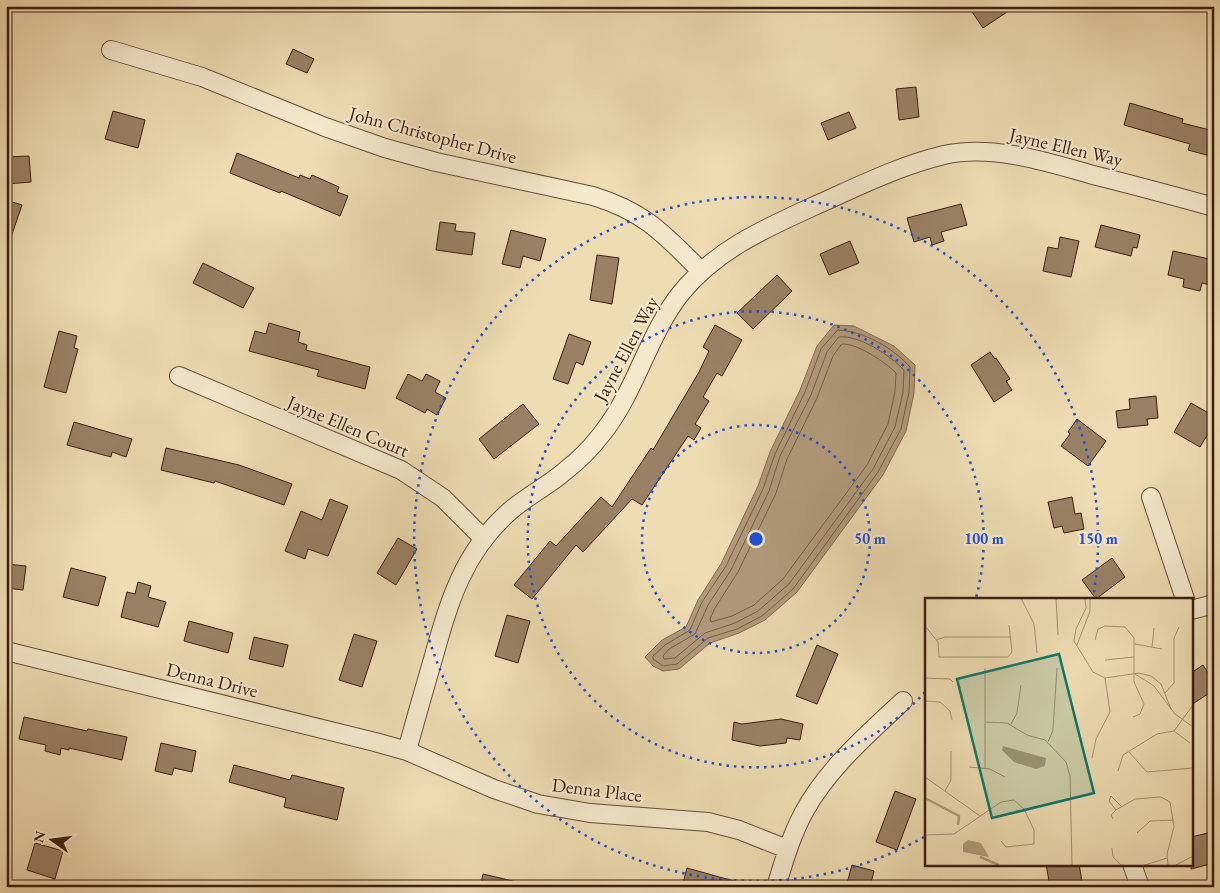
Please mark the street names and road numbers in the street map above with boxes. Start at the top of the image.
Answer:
street label: John Christopher Drive [345,100,520,169]
street label: Jayne Ellen Way [1005,121,1126,172]
street label: Jayne Ellen Way [587,291,665,408]
street label: Jayne Ellen Court [282,388,413,463]
street label: Denna Drive [163,657,261,703]
street label: Denna Place [551,772,643,808]

